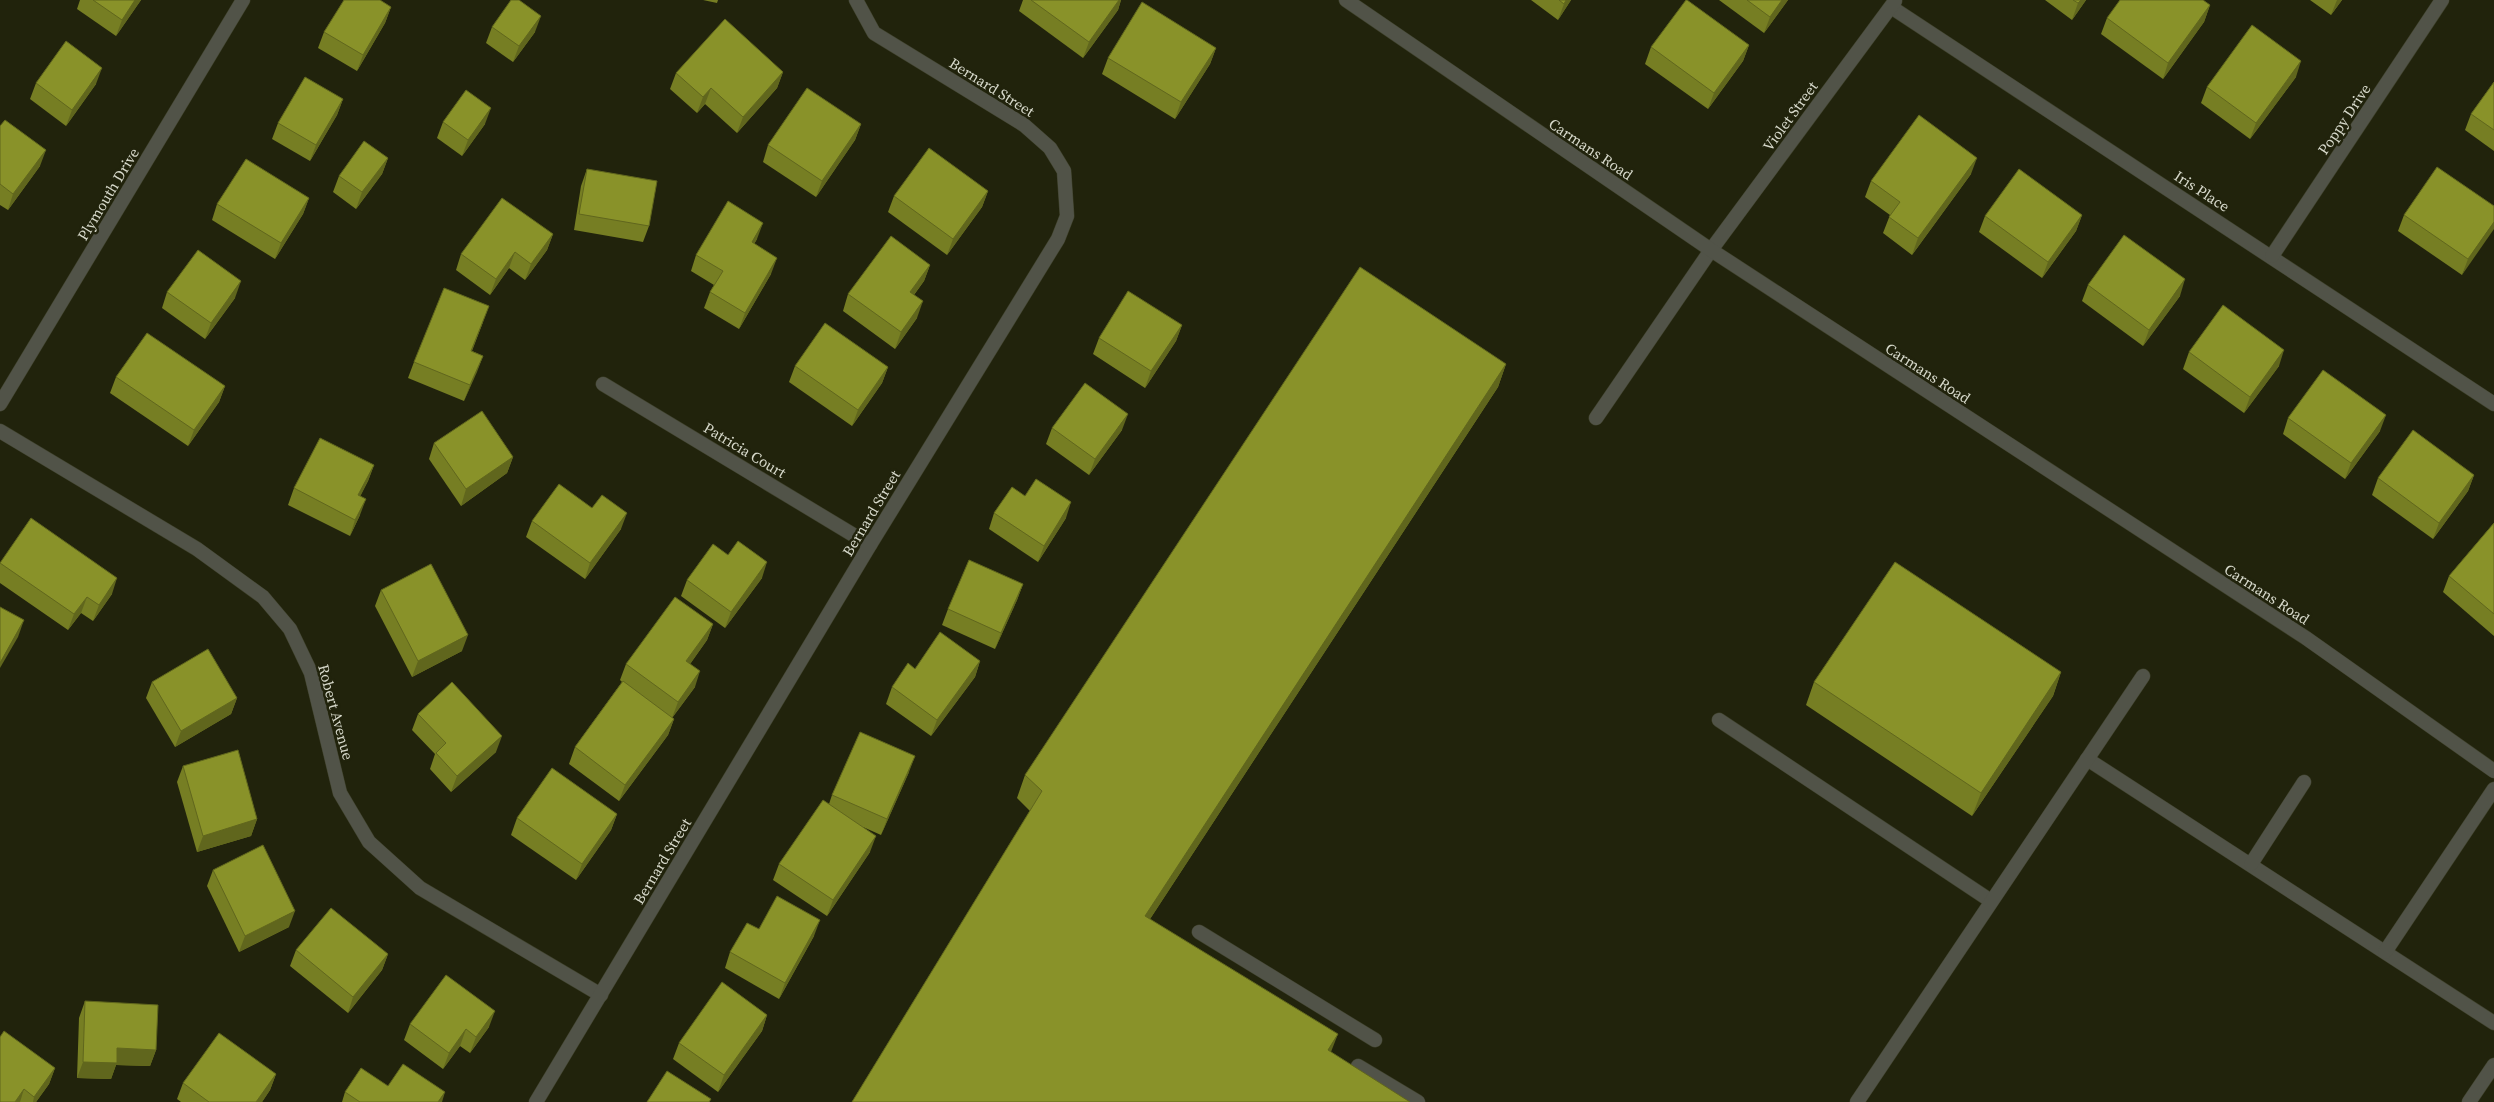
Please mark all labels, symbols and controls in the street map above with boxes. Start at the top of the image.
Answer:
street label: Bernard Street [945,52,1039,122]
street label: Violet Street [1758,77,1823,155]
street label: Poppy Drive [2313,79,2376,159]
street label: Carmans Road [1545,113,1638,185]
street label: Plymouth Drive [72,143,144,244]
street label: Iris Place [2170,165,2234,217]
street label: Carmans Road [1881,338,1975,409]
street label: Patricia Court [700,417,790,483]
street label: Bernard Street [837,466,905,560]
street label: Carmans Road [2220,559,2314,630]
street label: Robert Avenue [313,662,359,762]
street label: Bernard Street [628,814,696,908]

